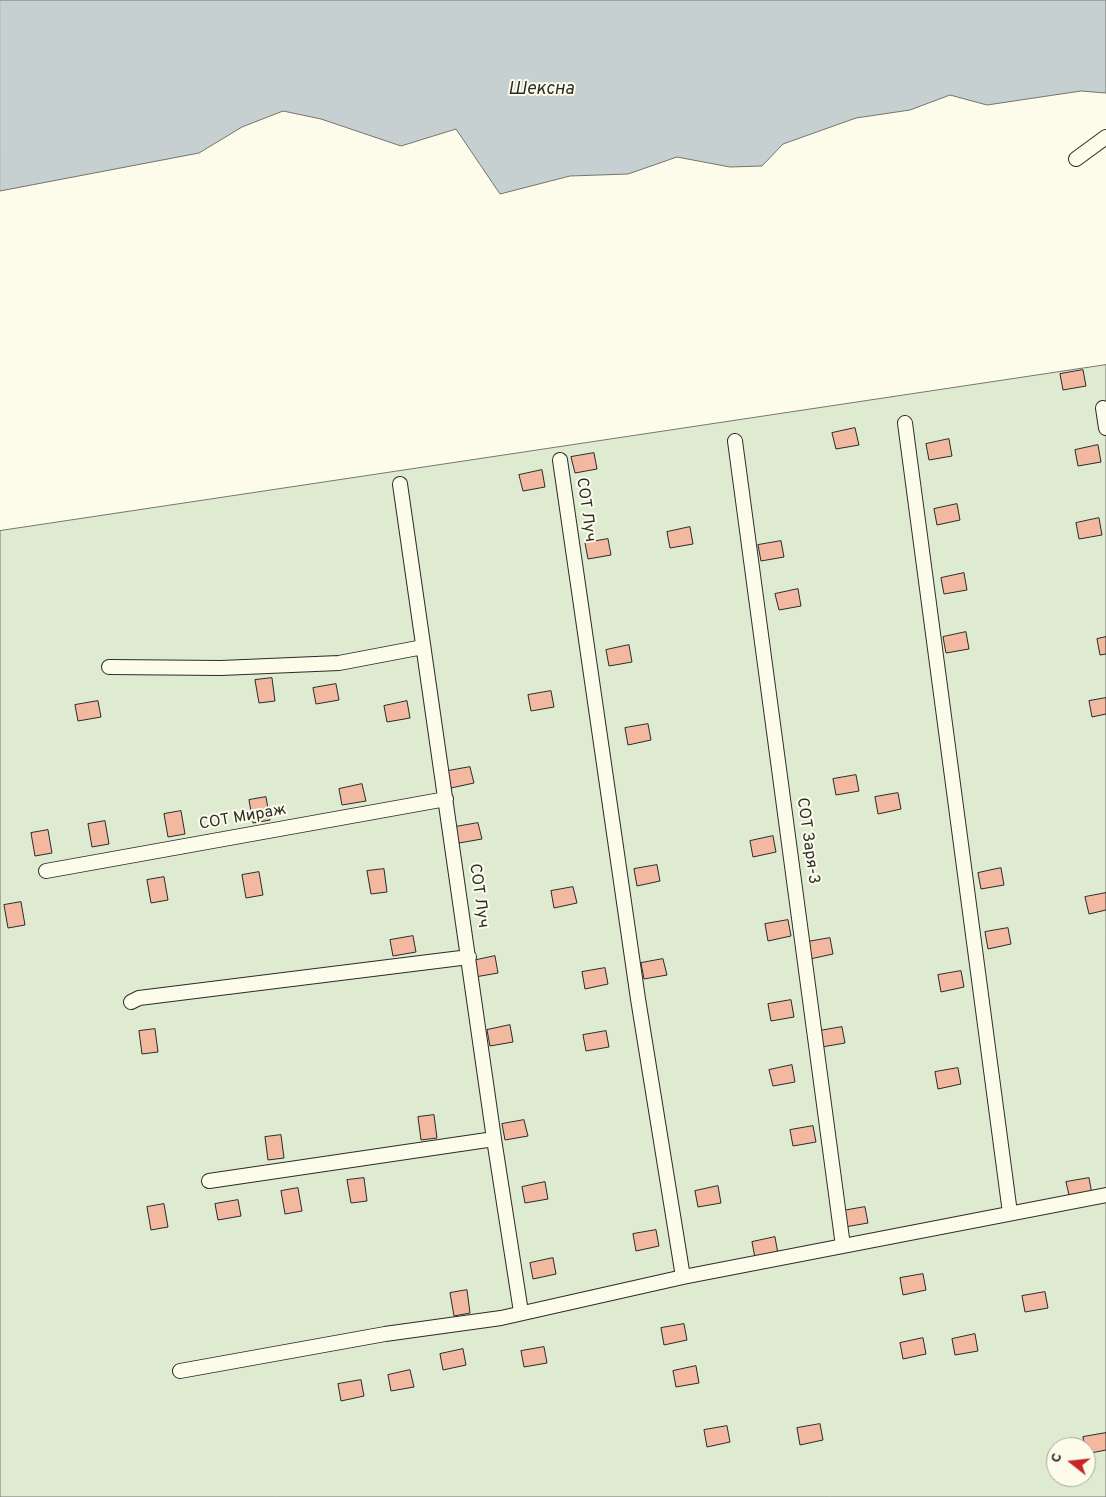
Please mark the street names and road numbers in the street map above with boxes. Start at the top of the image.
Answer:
street label: СОТ Луч [571,477,599,543]
street label: СОТ Заря-3 [791,797,823,885]
street label: СОТ Мираж [198,801,288,835]
street label: СОТ Луч [464,863,492,929]

